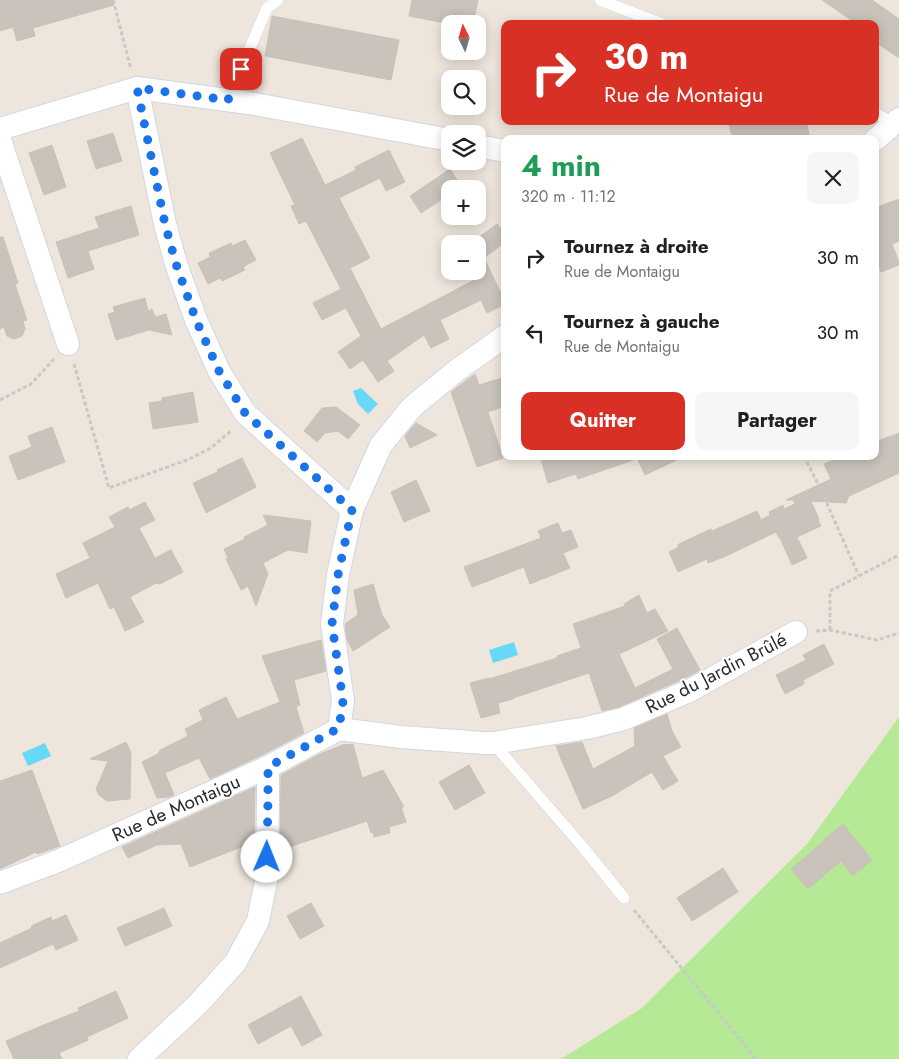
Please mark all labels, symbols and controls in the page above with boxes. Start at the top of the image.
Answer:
north arrow [441,15,486,60]
map controls [441,15,486,280]
text: 30 m [604,32,688,82]
icon: right [521,40,586,105]
pin [220,48,262,90]
icon: arrive [227,55,255,83]
button: search [441,70,486,115]
text: Rue de Montaigu [604,78,763,110]
button: layers [441,125,486,170]
text: 4 min [521,144,601,187]
button: close [807,152,859,204]
button: + [441,180,486,225]
text: 320 m · 11:12 [521,185,616,208]
text: Tournez à droite [564,233,709,260]
button: − [441,235,486,280]
icon: right [521,244,549,272]
text: 30 m [817,244,859,271]
text: Rue de Montaigu [564,260,680,283]
text: Tournez à gauche [564,308,720,335]
icon: left [521,319,549,347]
text: 30 m [817,319,859,346]
text: Rue de Montaigu [564,335,680,358]
button: Quitter [521,392,685,450]
button: Partager [695,392,859,450]
street label: Rue du Jardin Brûlé [641,626,792,720]
street label: Rue de Montaigu [108,768,244,848]
position arrow [240,830,292,882]

